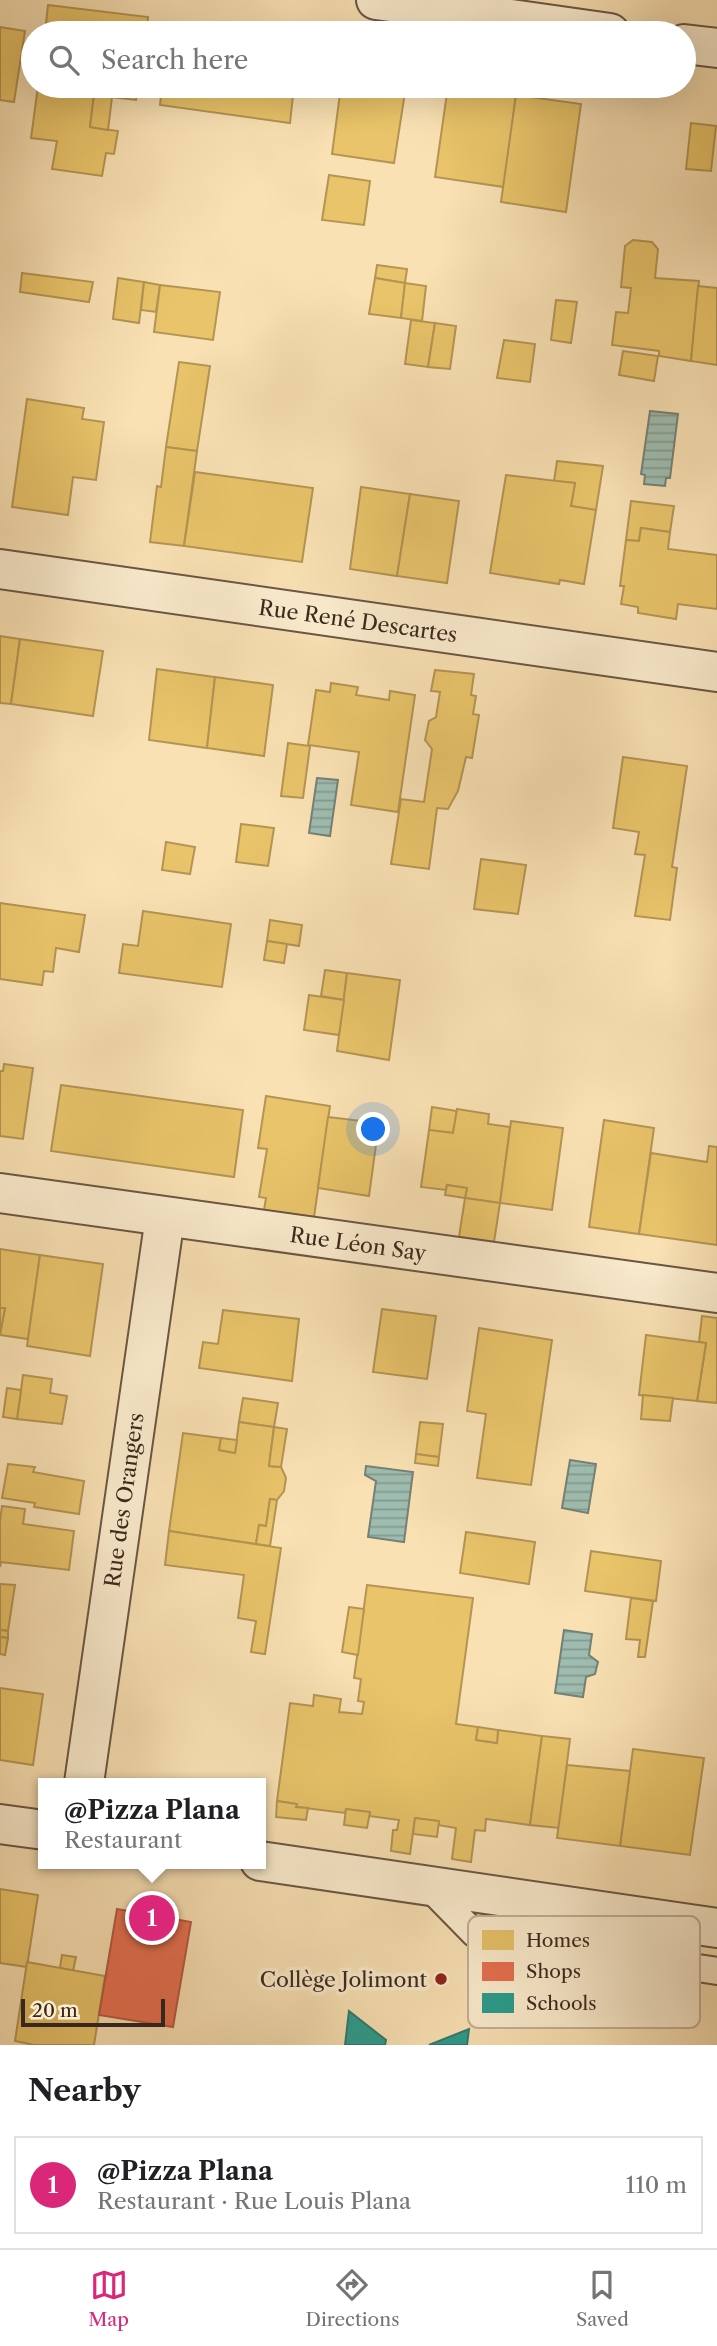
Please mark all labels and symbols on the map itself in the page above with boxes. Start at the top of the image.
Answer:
street label: Rue René Descartes [257,595,459,647]
your location [356,1112,390,1146]
street label: Rue Léon Say [288,1222,428,1266]
street label: Rue des Orangers [99,1411,149,1589]
pin: 1 [129,1892,175,1944]
legend [468,1916,700,2028]
text: Homes [526,1929,590,1952]
text: Shops [526,1960,581,1983]
place label: Collège Jolimont [260,1967,428,1992]
marker: Collège Jolimont [433,1971,449,1987]
text: Schools [526,1992,596,2015]
scale bar [21,1996,164,2028]

